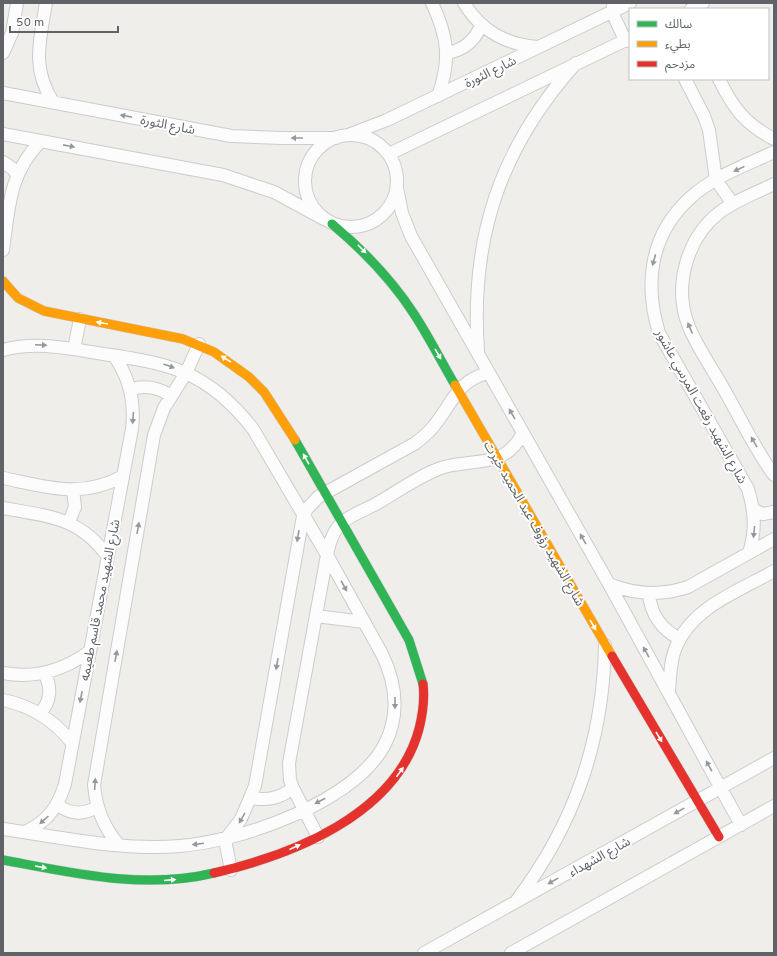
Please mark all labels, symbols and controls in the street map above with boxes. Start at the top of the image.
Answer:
scale bar [10,8,118,34]
legend [629,8,769,80]
text: 50 m [16,15,44,31]
text: سالك [665,17,692,33]
text: بطيء [665,37,691,54]
street label: شارع الثورة [462,53,520,93]
text: مزدحم [665,57,695,73]
one-way arrow [120,113,133,119]
street label: شارع الثورة [139,113,196,140]
one-way arrow [290,135,303,141]
one-way arrow [63,144,75,150]
one-way arrow [733,166,745,172]
one-way arrow [357,244,367,254]
one-way arrow [651,254,657,266]
one-way arrow [96,319,108,325]
one-way arrow [687,322,693,334]
street label: شارع الشهيد رفعت المرسي عاشور [650,326,750,488]
one-way arrow [35,342,47,349]
one-way arrow [434,348,441,360]
one-way arrow [221,355,231,363]
one-way arrow [164,364,176,370]
one-way arrow [508,408,515,420]
one-way arrow [130,412,137,424]
one-way arrow [751,436,758,448]
street label: شارع الشهيد رؤوف عبد الحميد خيرت [478,439,587,610]
one-way arrow [302,453,309,465]
street label: شارع الشهيد محمد قاسم طعيمه [77,518,125,683]
one-way arrow [135,522,141,534]
one-way arrow [750,526,757,538]
one-way arrow [295,530,301,542]
one-way arrow [580,533,587,545]
one-way arrow [341,580,347,591]
one-way arrow [590,619,597,631]
one-way arrow [643,646,650,658]
one-way arrow [113,650,119,662]
one-way arrow [274,658,280,670]
one-way arrow [78,691,84,703]
one-way arrow [392,697,398,710]
one-way arrow [656,731,663,743]
one-way arrow [705,761,712,772]
one-way arrow [396,767,404,778]
one-way arrow [92,778,99,790]
one-way arrow [314,798,325,805]
one-way arrow [673,808,685,815]
one-way arrow [239,812,246,824]
one-way arrow [39,815,50,824]
street label: شارع الشهداء [566,834,634,882]
one-way arrow [192,841,204,847]
one-way arrow [290,844,302,850]
one-way arrow [35,864,47,870]
one-way arrow [164,876,176,883]
one-way arrow [547,878,559,885]

